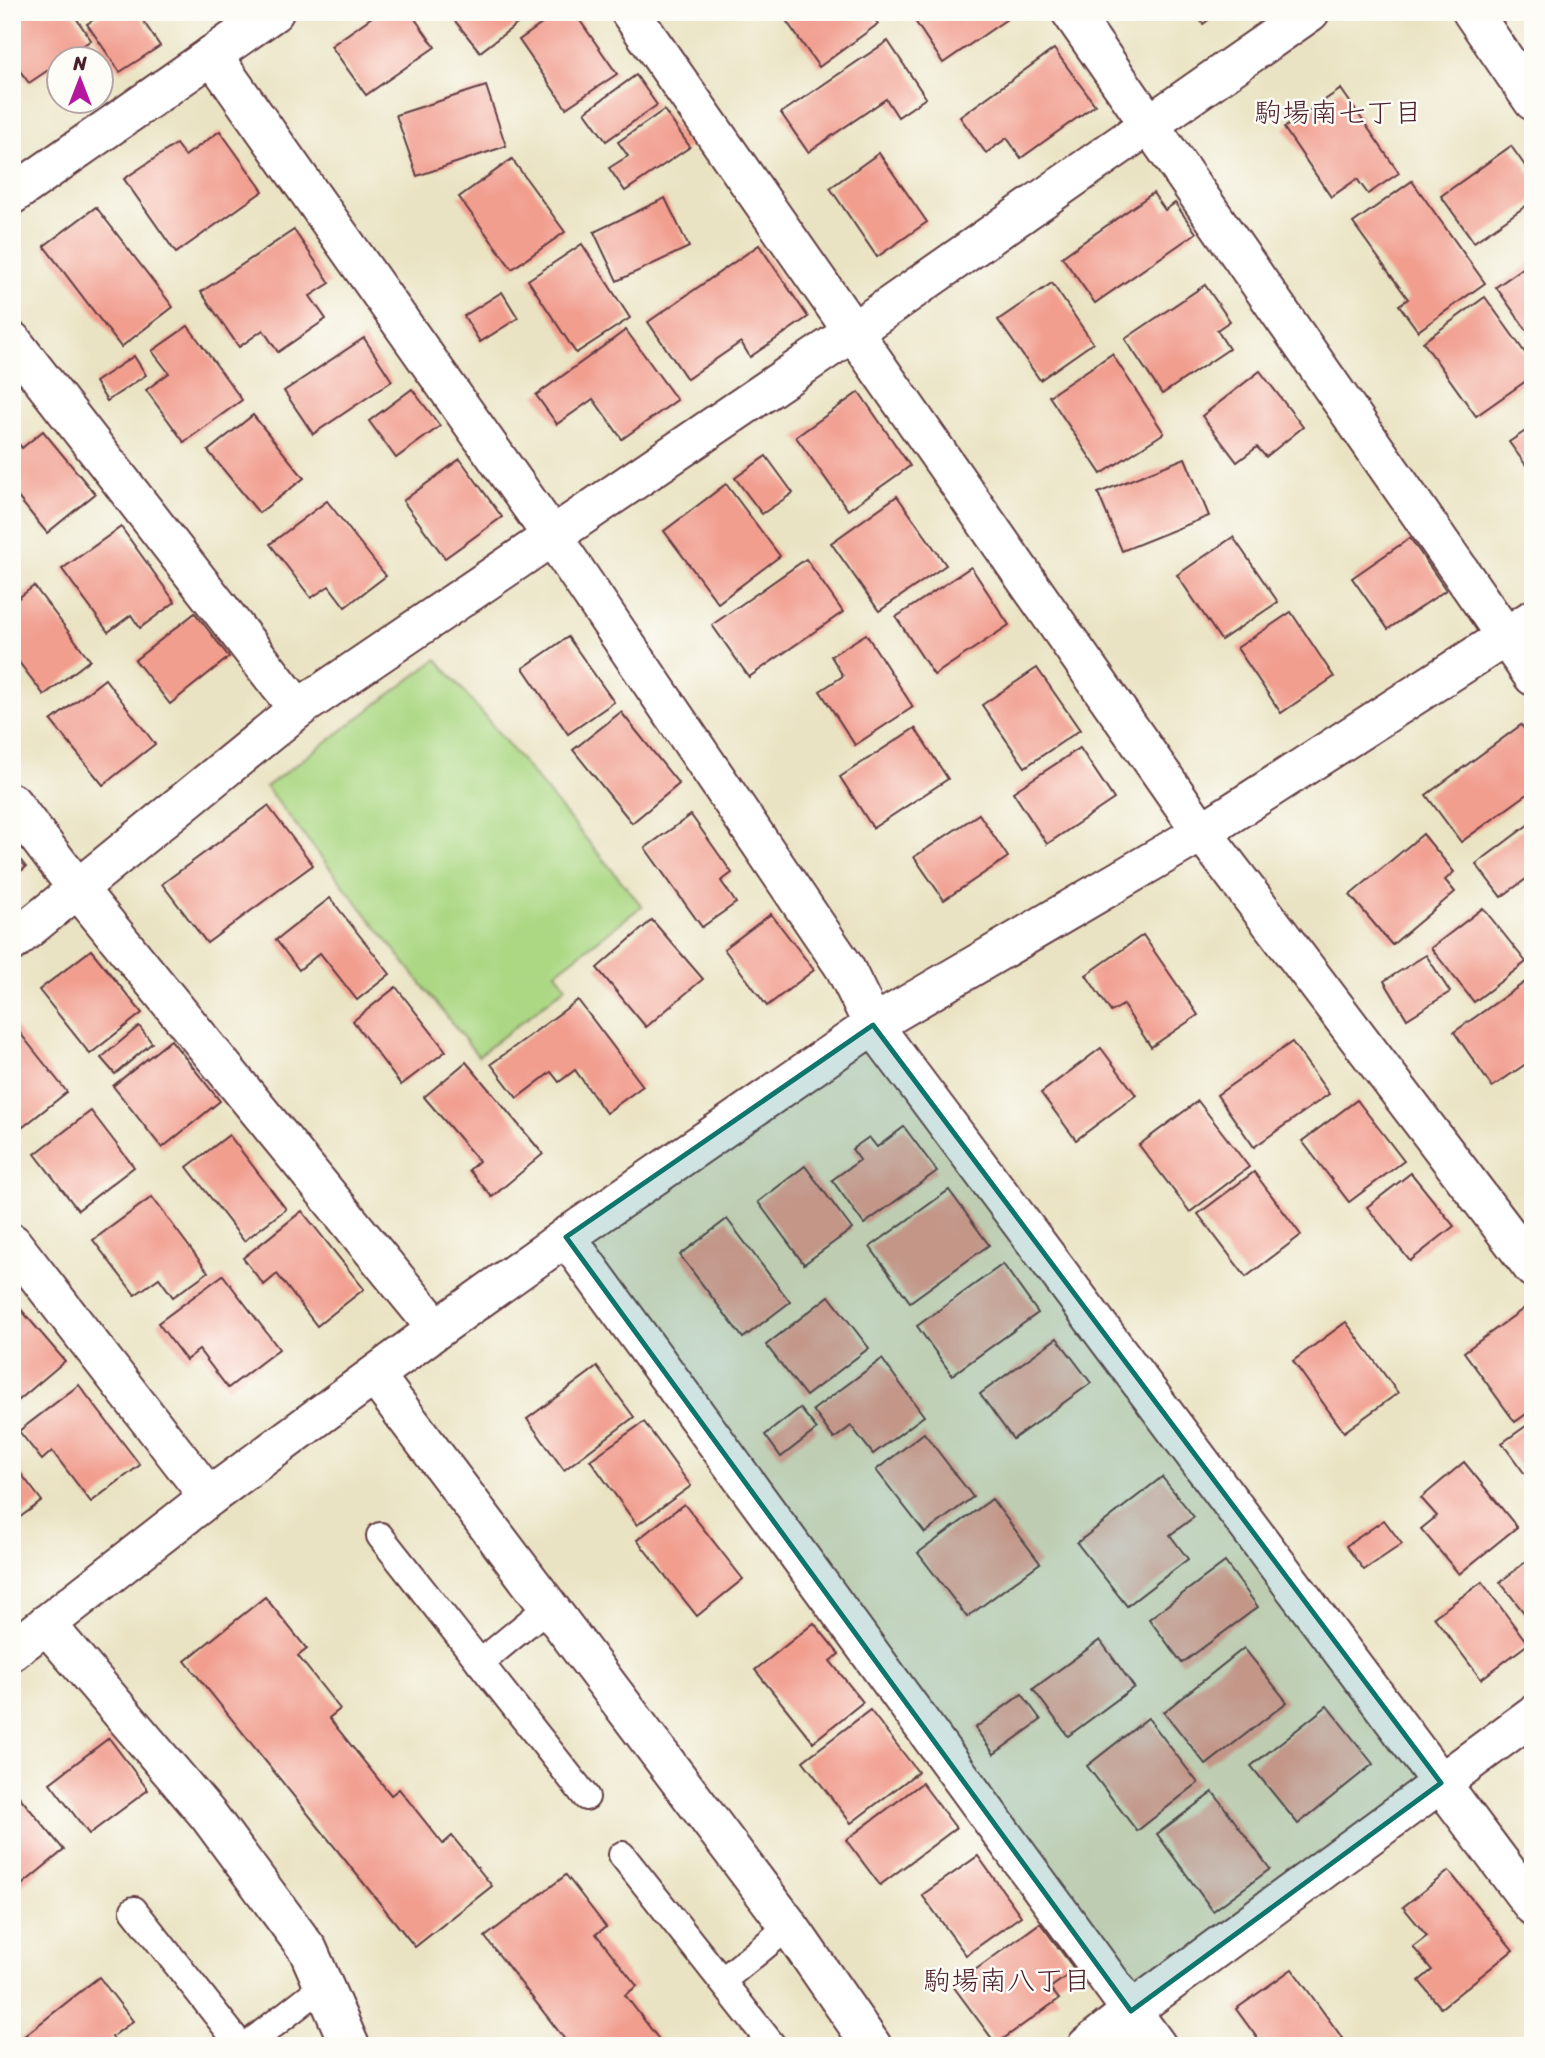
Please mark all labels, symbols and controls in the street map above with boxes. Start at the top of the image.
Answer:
north arrow [46,46,116,116]
text: N [72,47,87,80]
district label: 駒場南七丁目 [1254,88,1422,137]
district label: 駒場南八丁目 [923,1956,1091,2005]

